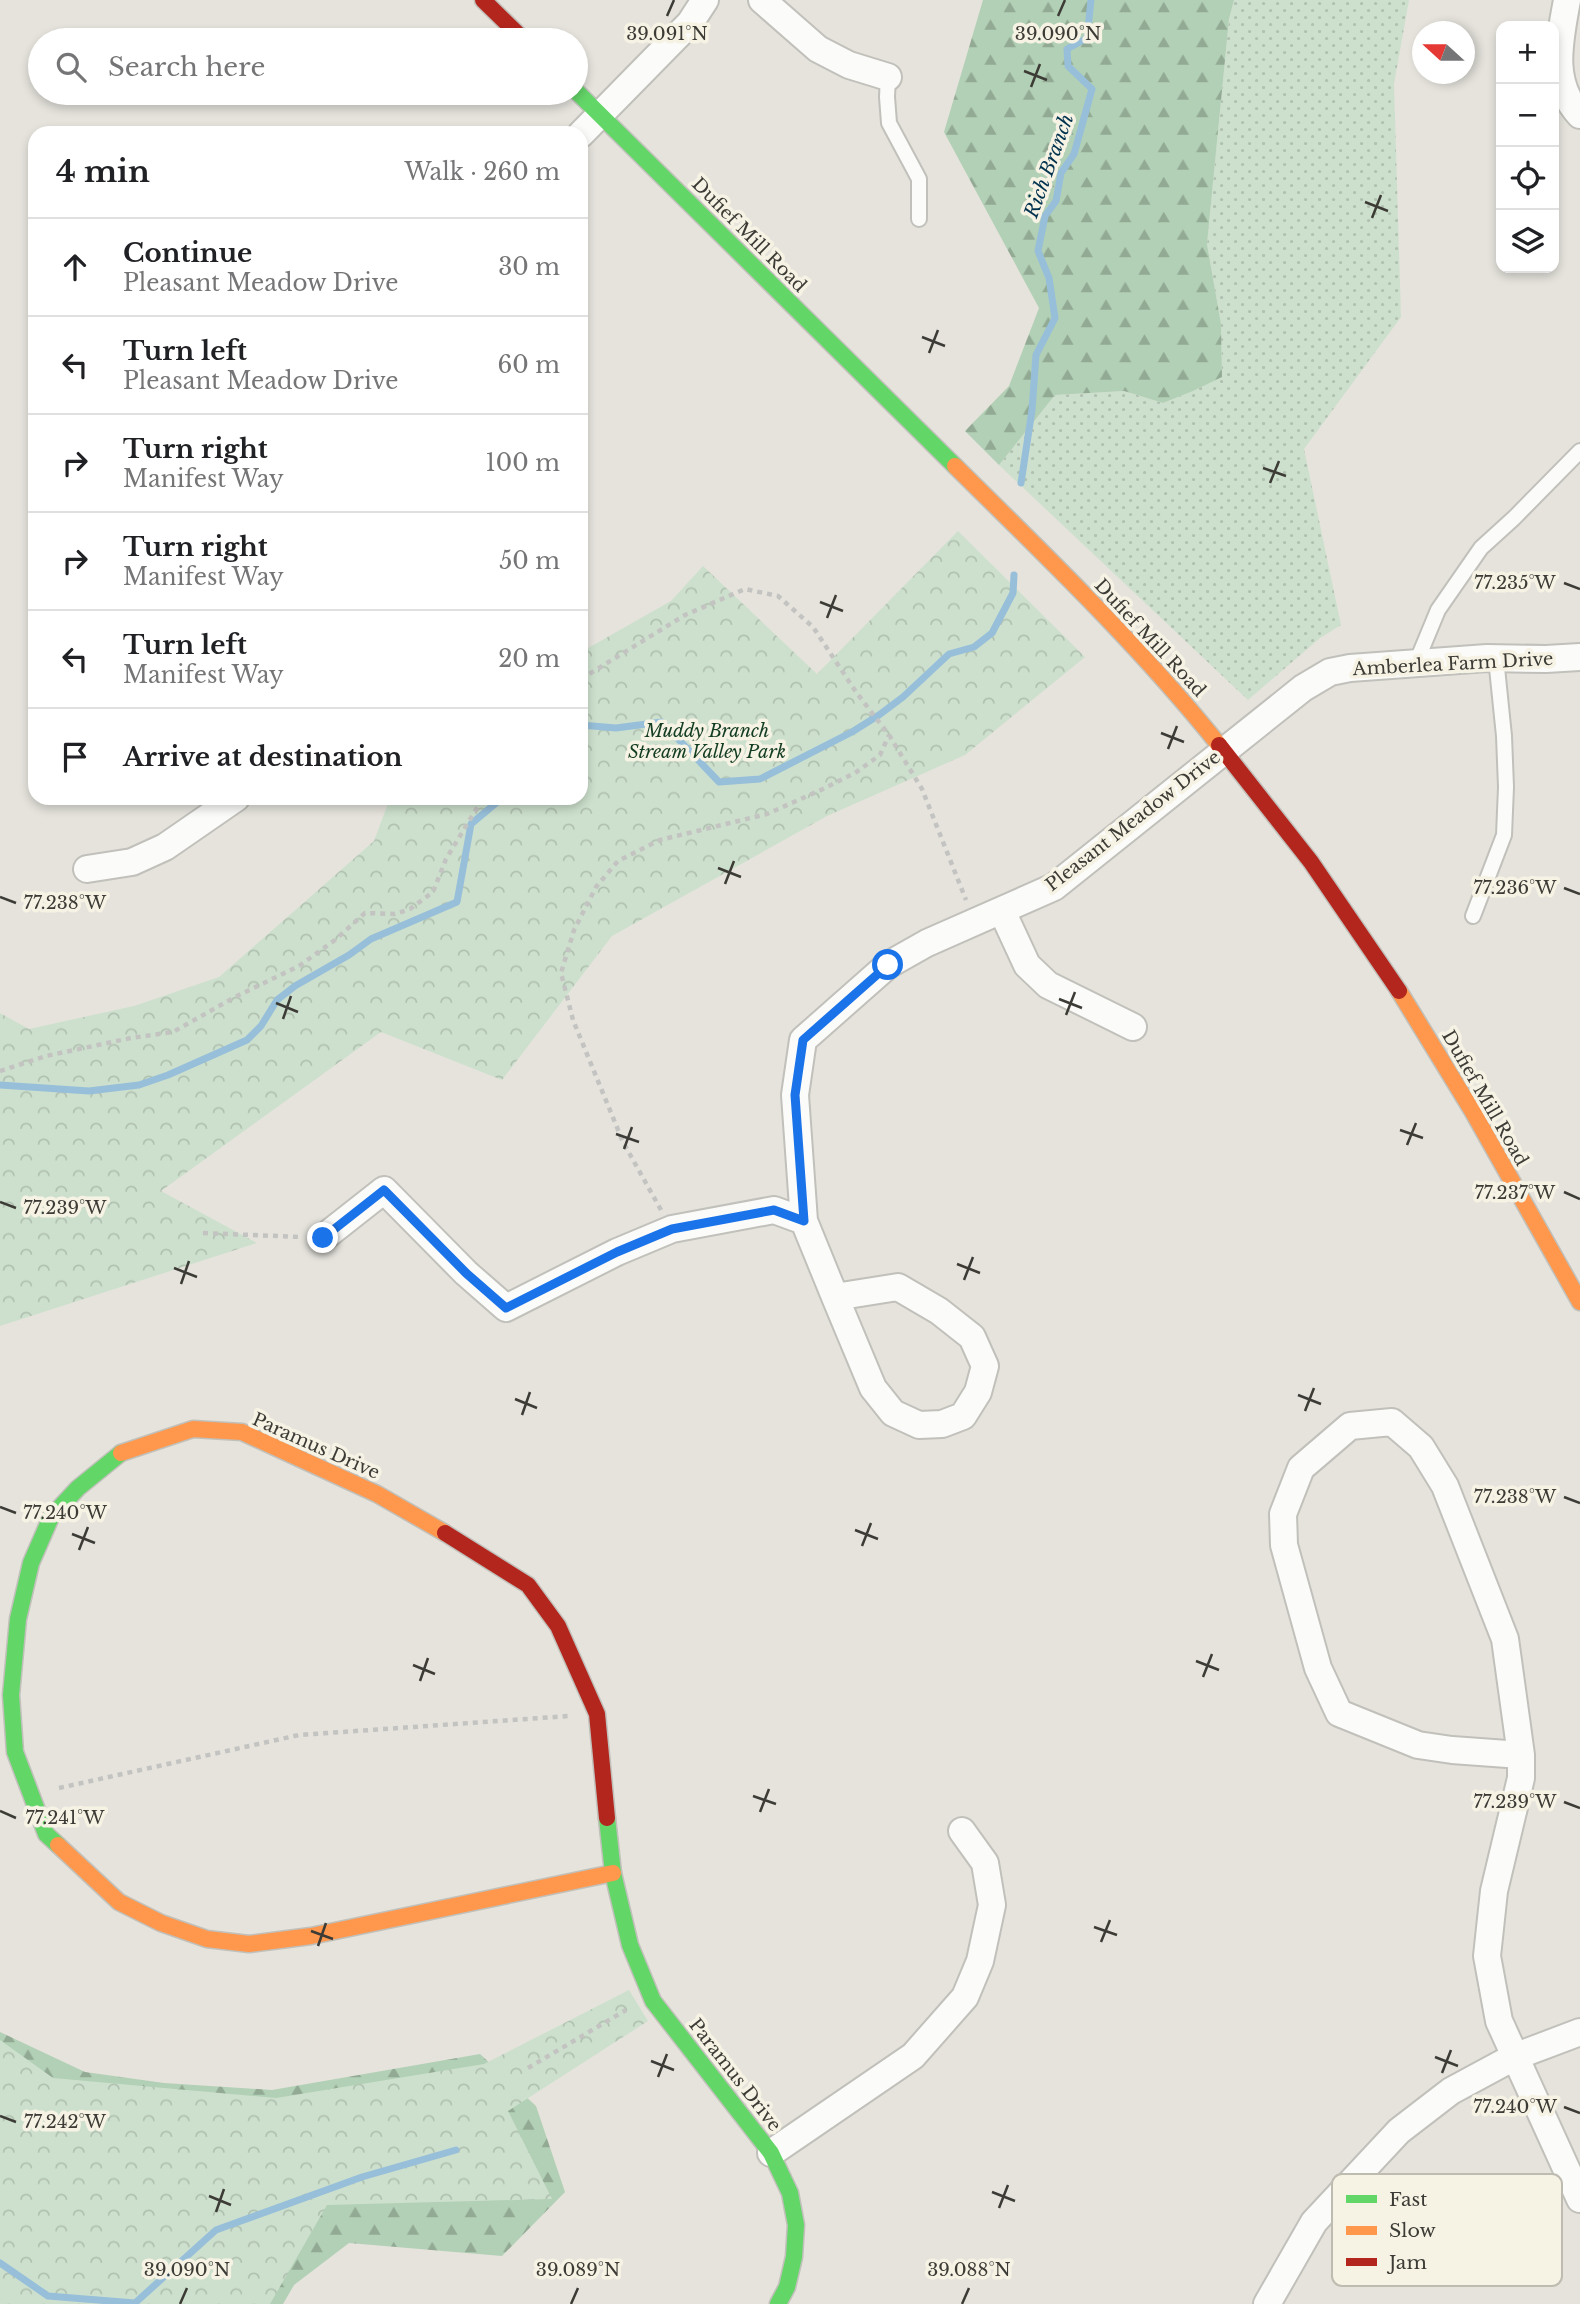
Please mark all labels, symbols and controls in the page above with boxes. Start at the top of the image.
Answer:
north arrow [1412,21,1475,84]
map controls [1496,21,1559,273]
button: + [1496,21,1559,84]
text: 39.091°N [626,23,708,45]
text: 39.090°N [1015,23,1101,45]
search box [28,28,588,105]
icon: search [52,48,90,86]
text: Search here [108,51,265,83]
button: − [1496,84,1559,147]
water label: Rich Branch [1019,111,1078,222]
button: locate [1496,147,1559,210]
text: 4 min [56,153,150,190]
text: Walk · 260 m [404,158,560,186]
street label: Dufief Mill Road [687,173,811,297]
button: layers [1496,210,1559,273]
text: Continue [123,237,252,269]
icon: ahead [56,248,94,286]
text: 30 m [498,253,560,281]
text: Pleasant Meadow Drive [123,269,398,297]
text: Turn left [123,335,247,367]
icon: left [56,346,94,384]
text: 60 m [498,351,560,379]
text: Pleasant Meadow Drive [123,367,398,395]
text: Turn right [123,433,268,465]
icon: right [56,444,94,482]
text: 100 m [486,449,560,477]
text: Manifest Way [123,465,284,493]
text: Turn right [123,531,268,563]
icon: right [56,542,94,580]
text: 50 m [499,547,560,575]
text: Manifest Way [123,563,284,591]
text: 77.235°W [1474,572,1557,594]
street label: Dufief Mill Road [1090,575,1210,701]
text: Turn left [123,629,247,661]
icon: left [56,640,94,678]
text: 20 m [498,645,560,673]
street label: Amberlea Farm Drive [1351,648,1554,680]
text: Manifest Way [123,661,284,689]
park label: Muddy Branch Stream Valley Park [628,720,786,763]
icon: arrive [56,738,94,776]
text: Arrive at destination [123,741,403,773]
street label: Pleasant Meadow Drive [1041,746,1225,896]
text: 77.236°W [1474,877,1557,899]
text: 77.238°W [24,892,107,914]
route start [872,949,903,980]
street label: Dufief Mill Road [1437,1026,1533,1170]
text: 77.237°W [1475,1182,1556,1204]
text: 77.239°W [24,1197,107,1219]
route end [307,1222,338,1253]
street label: Paramus Drive [249,1408,383,1484]
text: 77.238°W [1474,1486,1557,1508]
text: 77.240°W [23,1502,108,1524]
text: 77.239°W [1474,1791,1557,1813]
text: 77.241°W [26,1807,105,1829]
street label: Paramus Drive [684,2014,786,2136]
text: 77.240°W [1473,2096,1558,2118]
text: 77.242°W [24,2111,107,2133]
legend [1332,2174,1562,2286]
text: Fast [1389,2188,1428,2211]
text: Slow [1389,2219,1436,2242]
text: Jam [1386,2251,1427,2274]
text: 39.090°N [144,2259,230,2281]
text: 39.089°N [536,2259,620,2281]
text: 39.088°N [927,2259,1011,2281]

